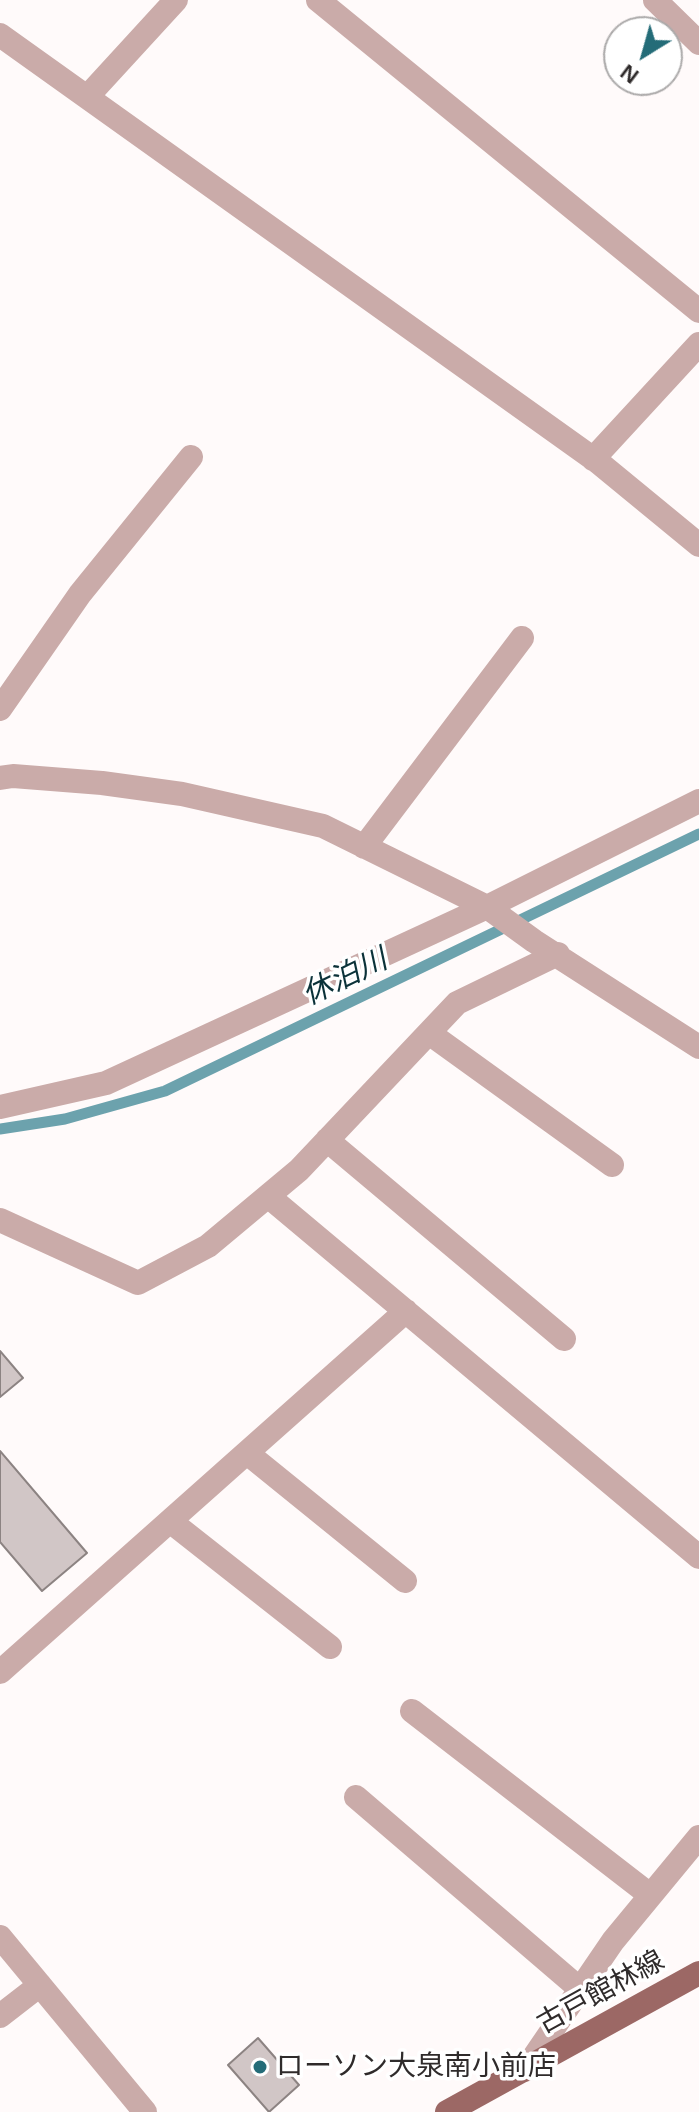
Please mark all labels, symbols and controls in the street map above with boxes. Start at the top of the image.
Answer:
north arrow [603,16,683,96]
text: N [616,59,643,89]
water label: 休泊川 [297,942,393,1014]
street label: 古戸館林線 [532,1944,670,2042]
place label: ローソン大泉南小前店 [276,2050,556,2084]
marker: ローソン大泉南小前店 [251,2058,269,2076]

